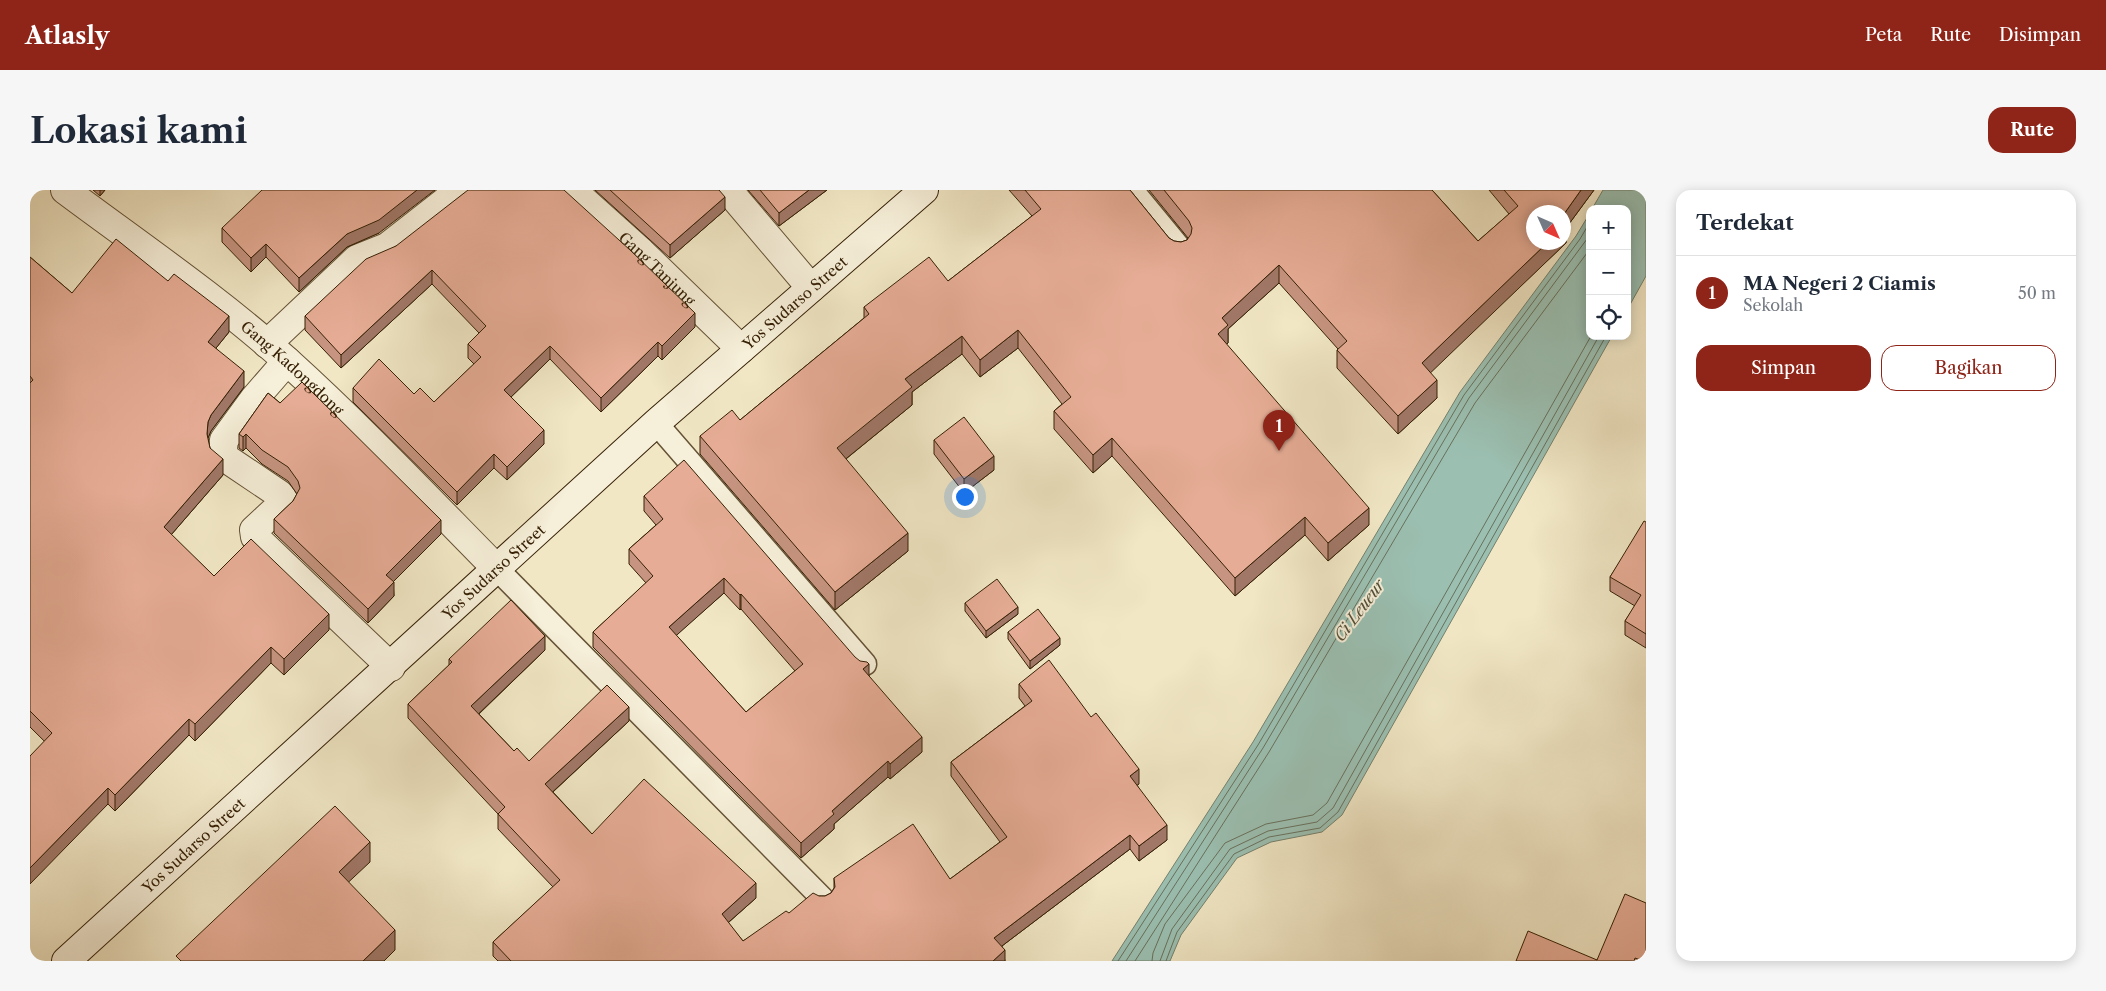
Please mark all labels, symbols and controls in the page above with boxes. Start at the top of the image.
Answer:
text: Atlasly [25,21,109,50]
text: Peta [1865,24,1902,46]
text: Rute [1930,24,1971,46]
text: Disimpan [1999,24,2081,46]
button: Rute [1988,107,2076,153]
text: Lokasi kami [30,109,247,152]
north arrow [1526,205,1571,250]
map controls [1586,205,1631,340]
button: + [1586,205,1631,250]
text: Terdekat [1696,210,1794,235]
street label: Gang Tanjung [615,227,700,309]
button: − [1586,250,1631,295]
street label: Yos Sudarso Street [737,251,851,354]
text: MA Negeri 2 Ciamis [1743,272,1936,295]
text: 1 [1708,283,1716,303]
text: 50 m [2018,283,2056,303]
button: locate [1586,295,1631,340]
text: Sekolah [1743,295,1803,315]
street label: Gang Kadongdong [237,316,348,419]
button: Simpan [1696,345,1871,391]
button: Bagikan [1881,345,2056,391]
pin: 1 [1263,410,1295,451]
your location [952,484,978,510]
street label: Yos Sudarso Street [437,519,549,624]
water label: Ci Leueur [1329,574,1390,645]
street label: Yos Sudarso Street [137,793,249,897]

